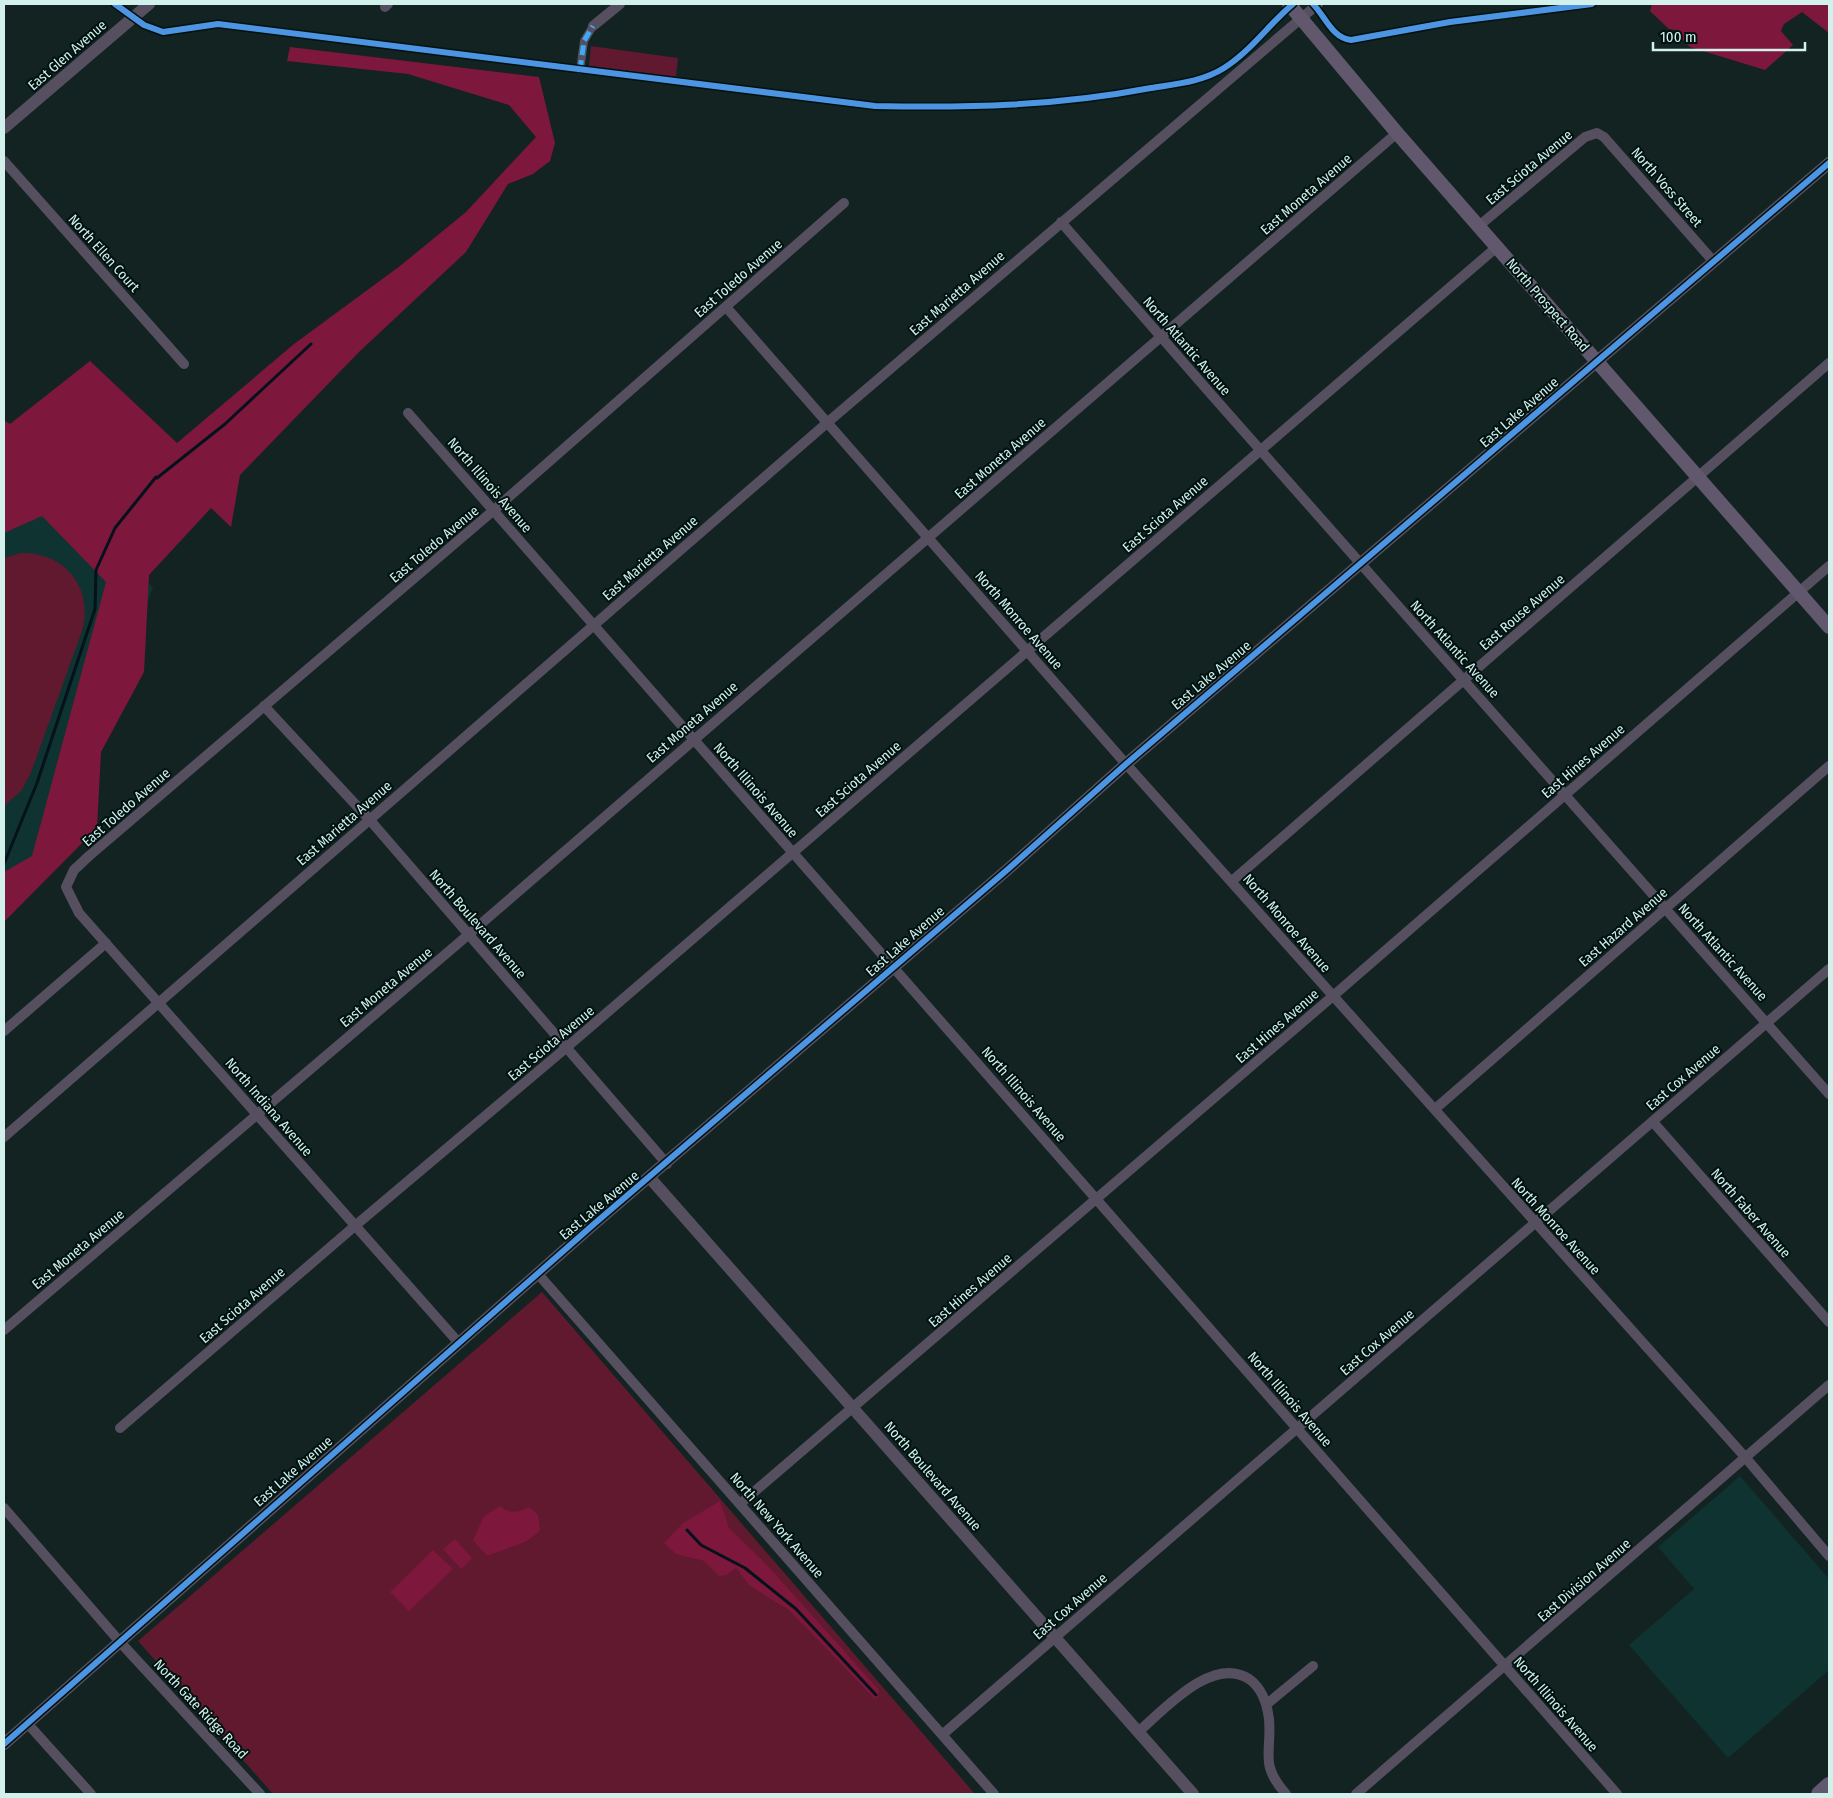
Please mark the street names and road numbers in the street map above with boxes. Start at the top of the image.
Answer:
street label: East Glen Avenue [25,17,110,94]
street label: East Sciota Avenue [1483,126,1576,208]
street label: North Voss Street [1628,144,1706,231]
street label: East Moneta Avenue [1257,150,1355,239]
street label: North Ellen Court [64,211,143,296]
street label: East Toledo Avenue [691,236,786,321]
street label: East Marietta Avenue [906,247,1008,339]
street label: North Prospect Road [1502,255,1593,355]
street label: North Atlantic Avenue [1139,294,1234,399]
street label: East Lake Avenue [1477,374,1562,451]
street label: East Moneta Avenue [951,414,1049,503]
street label: North Illinois Avenue [444,434,536,536]
street label: East Sciota Avenue [1119,473,1212,556]
street label: East Toledo Avenue [386,502,482,587]
street label: East Marietta Avenue [599,512,701,604]
street label: North Monroe Avenue [971,568,1066,673]
street label: East Rouse Avenue [1476,571,1568,654]
street label: North Atlantic Avenue [1406,597,1503,702]
street label: East Lake Avenue [1168,637,1255,714]
street label: East Moneta Avenue [643,678,741,767]
street label: East Hines Avenue [1538,721,1628,802]
street label: East Sciota Avenue [812,738,905,821]
street label: North Illinois Avenue [710,739,802,841]
street label: East Toledo Avenue [79,765,174,850]
street label: East Marietta Avenue [293,777,395,869]
street label: North Boulevard Avenue [426,866,530,982]
street label: North Monroe Avenue [1239,871,1334,976]
street label: East Hazard Avenue [1576,884,1671,971]
street label: North Atlantic Avenue [1674,900,1771,1005]
street label: East Lake Avenue [863,903,948,980]
street label: East Moneta Avenue [337,944,436,1031]
street label: East Hines Avenue [1232,986,1322,1067]
street label: East Sciota Avenue [505,1002,598,1084]
street label: East Cox Avenue [1643,1041,1724,1114]
street label: North Illinois Avenue [978,1043,1070,1145]
street label: North Indiana Avenue [221,1055,316,1160]
street label: North Faber Avenue [1707,1165,1794,1262]
street label: East Lake Avenue [556,1167,643,1244]
street label: North Monroe Avenue [1508,1174,1604,1278]
street label: East Moneta Avenue [29,1206,128,1293]
street label: East Hines Avenue [925,1250,1015,1331]
street label: East Sciota Avenue [196,1264,289,1347]
street label: East Cox Avenue [1337,1306,1418,1379]
street label: North Illinois Avenue [1244,1348,1336,1450]
street label: North Boulevard Avenue [881,1418,985,1534]
street label: East Lake Avenue [251,1433,336,1510]
street label: North New York Avenue [726,1469,827,1582]
street label: East Division Avenue [1534,1535,1635,1626]
street label: East Cox Avenue [1030,1570,1111,1643]
street label: North Illinois Avenue [1510,1653,1602,1755]
street label: North Gate Ridge Road [150,1656,251,1763]

